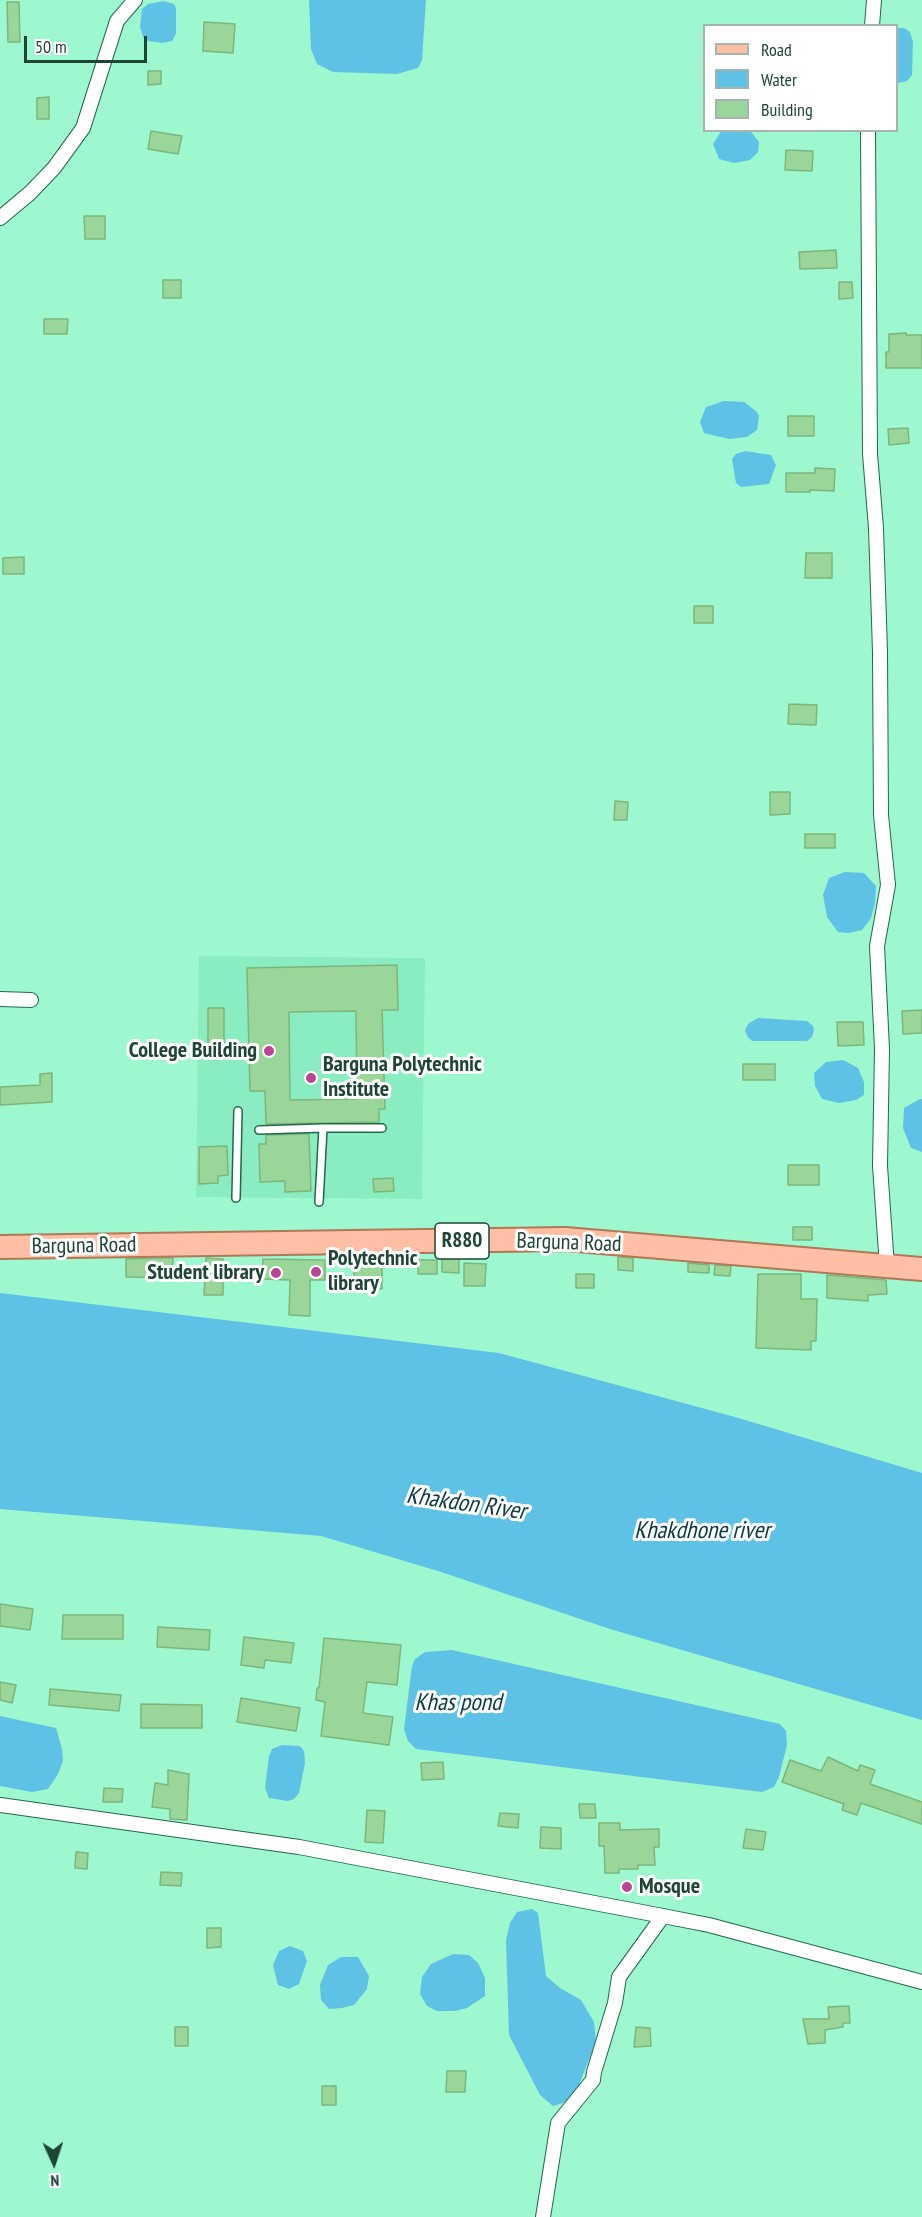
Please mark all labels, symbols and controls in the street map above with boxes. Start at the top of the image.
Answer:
scale bar [27,24,150,62]
legend [703,24,898,132]
text: 50 m [35,35,67,58]
text: Road [761,38,792,61]
text: Water [761,68,797,91]
text: Building [761,98,813,121]
place label: College Building [129,1038,257,1064]
marker: College Building [262,1044,276,1058]
place label: Barguna Polytechnic Institute [323,1052,482,1104]
marker: Barguna Polytechnic Institute [304,1071,318,1085]
road number: R880 [435,1223,489,1259]
street label: Barguna Road [516,1228,622,1258]
street label: Barguna Road [31,1232,137,1260]
place label: Polytechnic library [328,1246,417,1298]
place label: Student library [147,1260,264,1286]
marker: Polytechnic library [309,1265,323,1279]
marker: Student library [269,1266,283,1280]
water label: Khakdon River [404,1481,528,1527]
water label: Khakdhone river [634,1517,770,1545]
water label: Khas pond [415,1689,501,1717]
place label: Mosque [639,1874,700,1900]
marker: Mosque [620,1880,634,1894]
north arrow [24,2133,84,2193]
text: N [50,2171,60,2191]

